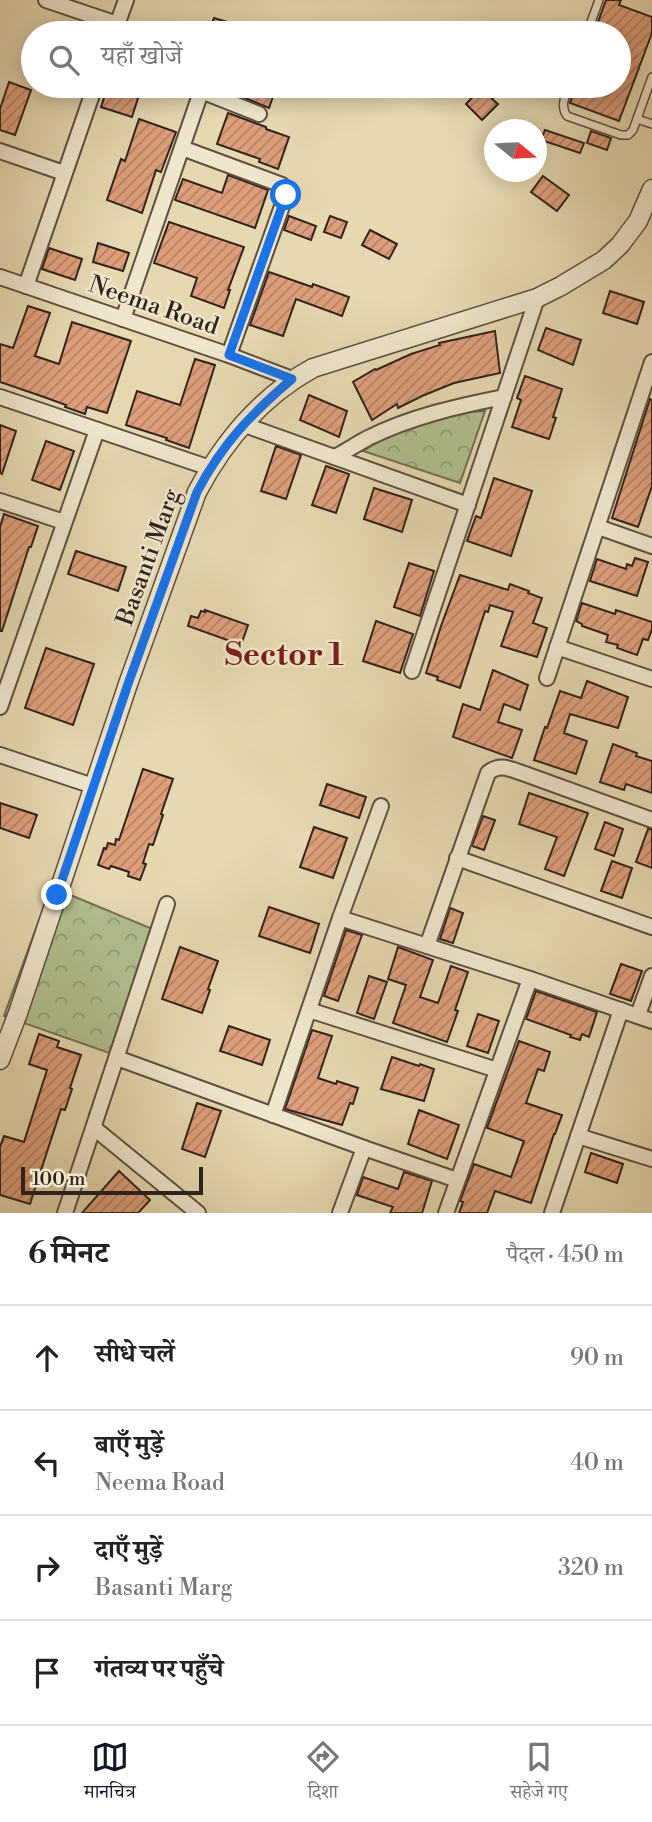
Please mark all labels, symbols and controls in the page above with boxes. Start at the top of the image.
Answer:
search box [21,21,631,98]
text: यहाँ खोजें [101,40,182,72]
icon: search [45,41,83,79]
north arrow [484,119,547,182]
route start [270,179,301,210]
street label: Neema Road [85,270,223,342]
street label: Basanti Marg [110,484,188,631]
district label: Sector 1 [224,635,344,675]
route end [41,879,72,910]
scale bar [21,1164,203,1196]
text: 100 m [32,1167,85,1191]
text: 6 मिनट [28,1235,109,1273]
text: पैदल · 450 m [507,1241,624,1269]
text: सीधे चलें [95,1338,175,1370]
icon: ahead [28,1339,66,1377]
text: 90 m [570,1344,624,1372]
text: बाएँ मुड़ें [95,1429,164,1461]
icon: left [28,1444,66,1482]
text: 40 m [570,1449,624,1477]
text: Neema Road [95,1469,225,1497]
text: दाएँ मुड़ें [95,1534,163,1566]
icon: right [28,1549,66,1587]
text: 320 m [558,1554,624,1582]
text: Basanti Marg [95,1574,232,1602]
text: गंतव्य पर पहुँचे [95,1653,224,1685]
icon: arrive [28,1654,66,1692]
tab: मानचित्र [84,1738,136,1810]
tab: दिशा [304,1738,342,1810]
tab: सहेजे गए [510,1738,568,1810]

